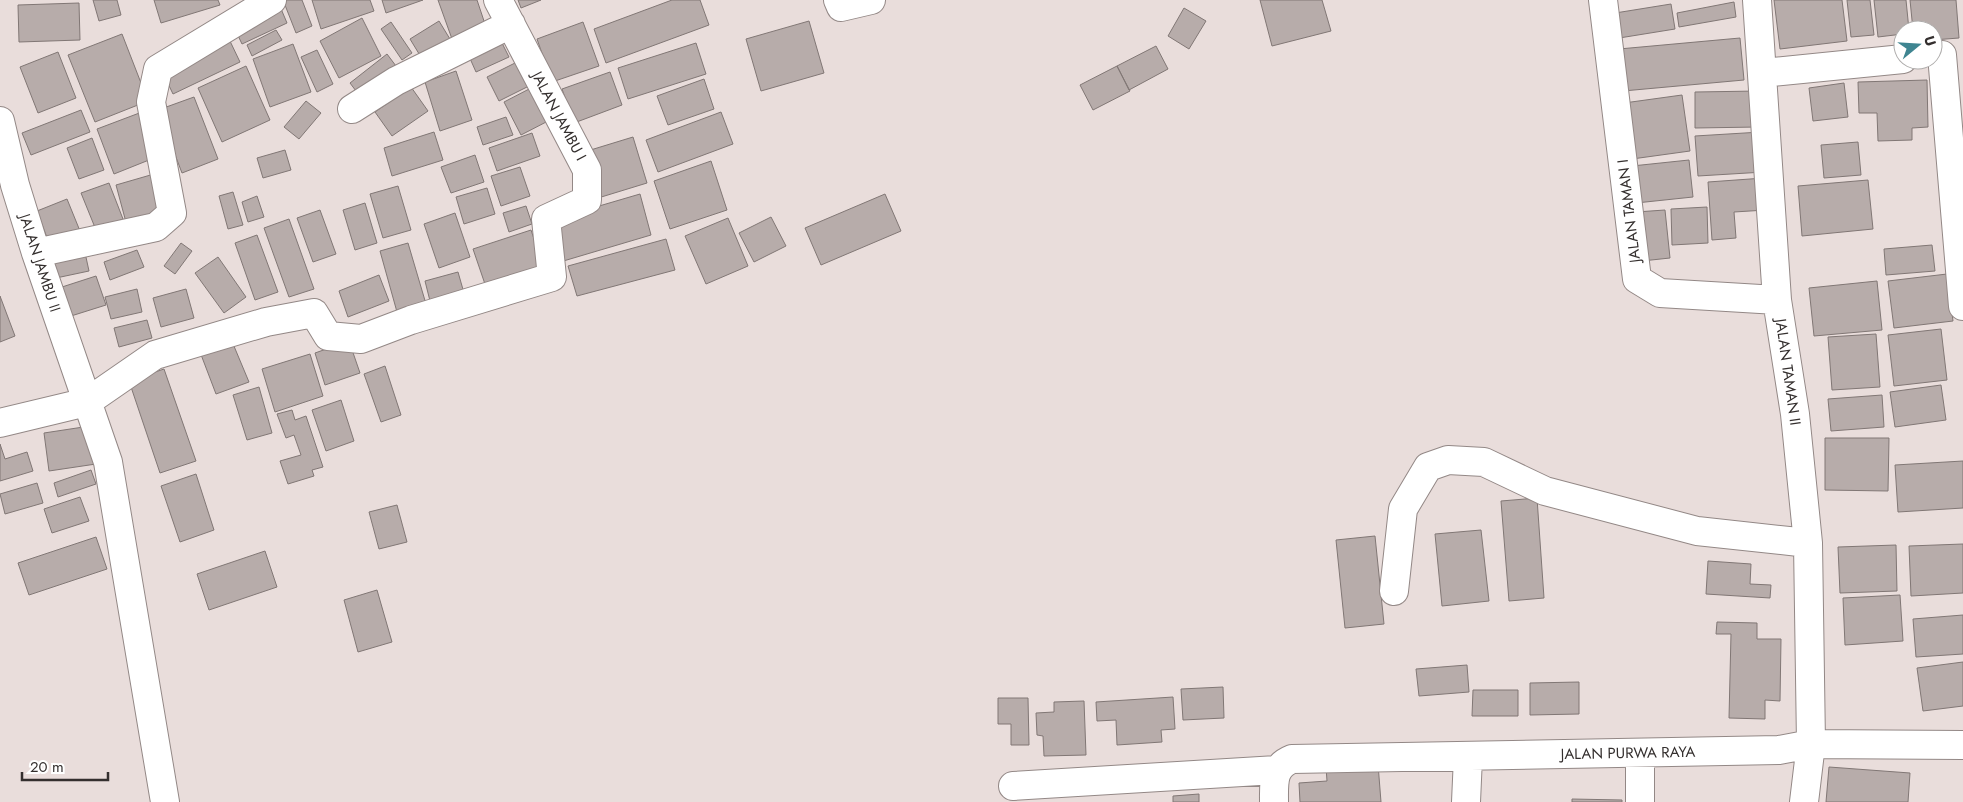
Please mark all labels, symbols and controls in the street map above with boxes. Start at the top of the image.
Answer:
north arrow [1893,20,1943,70]
text: U [1919,33,1941,49]
street label: JALAN JAMBU I [525,66,592,165]
street label: JALAN TAMAN I [1612,158,1646,266]
street label: JALAN JAMBU II [13,209,66,315]
street label: JALAN TAMAN II [1769,315,1806,427]
street label: JALAN PURWA RAYA [1559,741,1696,765]
scale bar [22,750,109,782]
text: 20 m [30,756,64,778]

